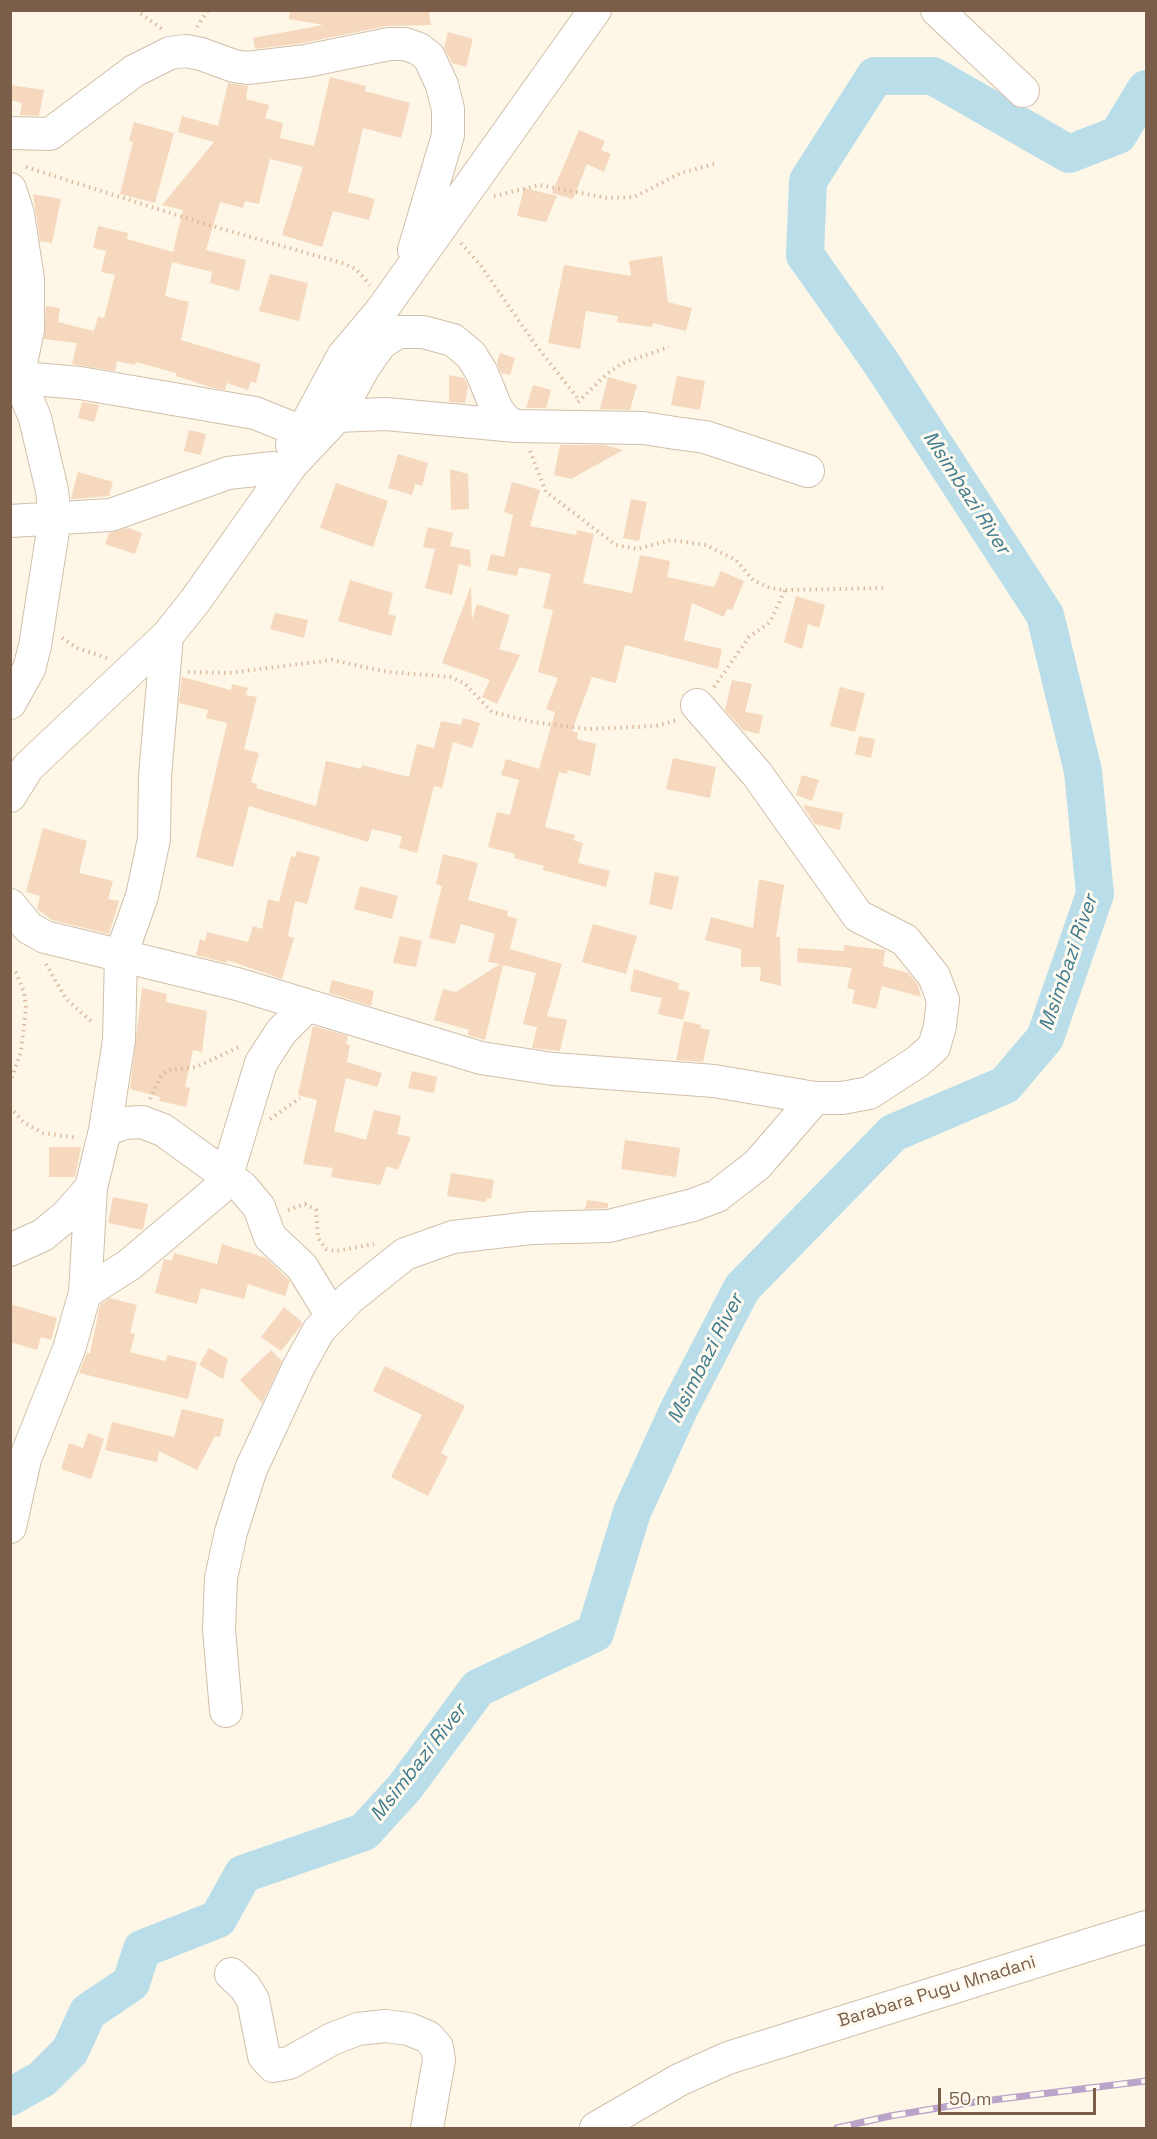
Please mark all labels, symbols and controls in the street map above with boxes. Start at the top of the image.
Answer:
water label: Msimbazi River [917,427,1015,559]
water label: Msimbazi River [1035,892,1103,1034]
water label: Msimbazi River [663,1290,749,1428]
water label: Msimbazi River [366,1700,472,1826]
street label: Barabara Pugu Mnadani [836,1952,1038,2032]
scale bar [941,2076,1098,2114]
text: 50 m [949,2087,991,2110]

